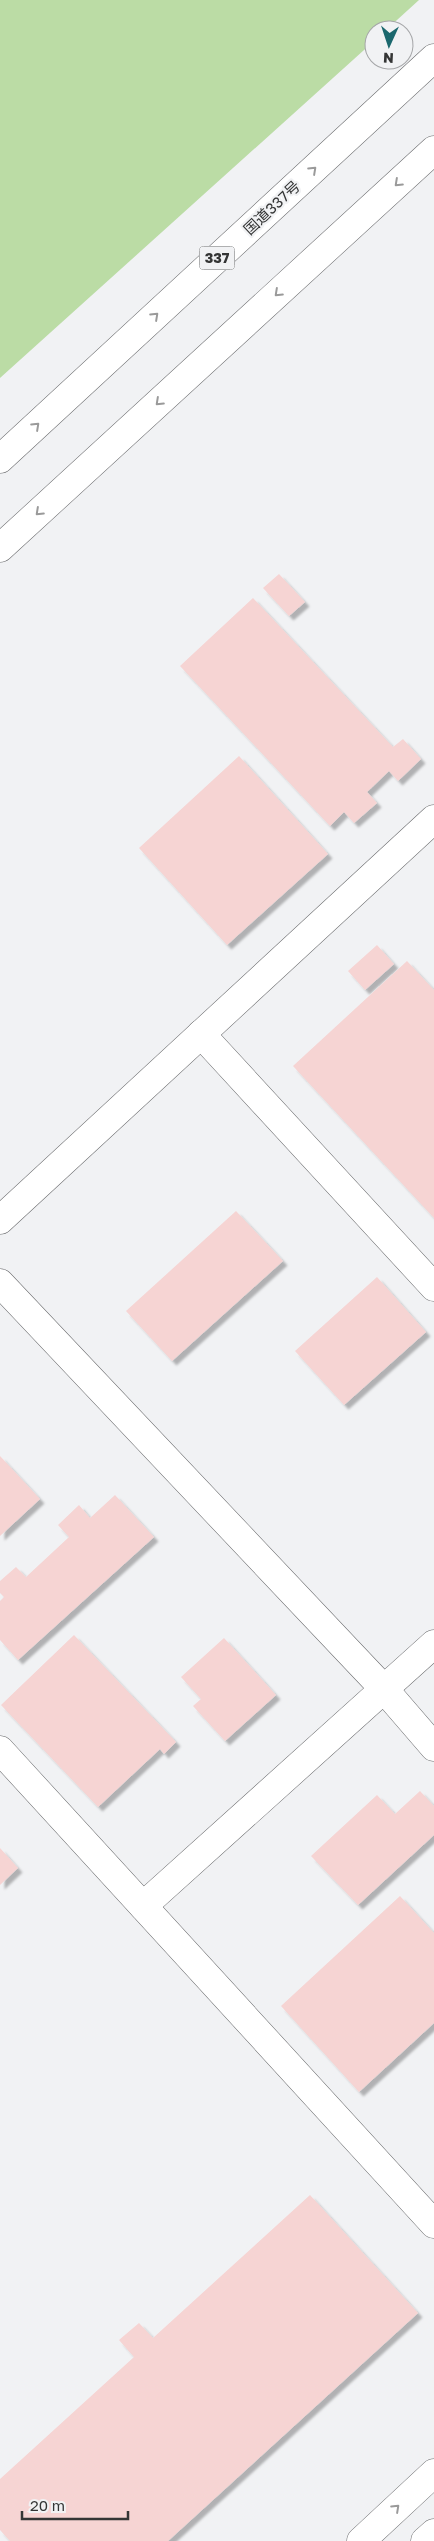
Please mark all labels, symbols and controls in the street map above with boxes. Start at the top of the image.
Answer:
north arrow [364,20,414,70]
text: N [383,50,394,67]
one-way arrow [307,167,316,176]
street label: 国道337号 [239,177,303,238]
one-way arrow [395,177,404,186]
road number: 337 [200,247,234,270]
one-way arrow [275,287,284,296]
one-way arrow [150,313,159,322]
one-way arrow [155,397,164,406]
one-way arrow [30,423,39,432]
one-way arrow [36,506,45,515]
scale bar [22,2488,129,2520]
text: 20 m [30,2496,65,2514]
one-way arrow [391,2505,400,2514]

